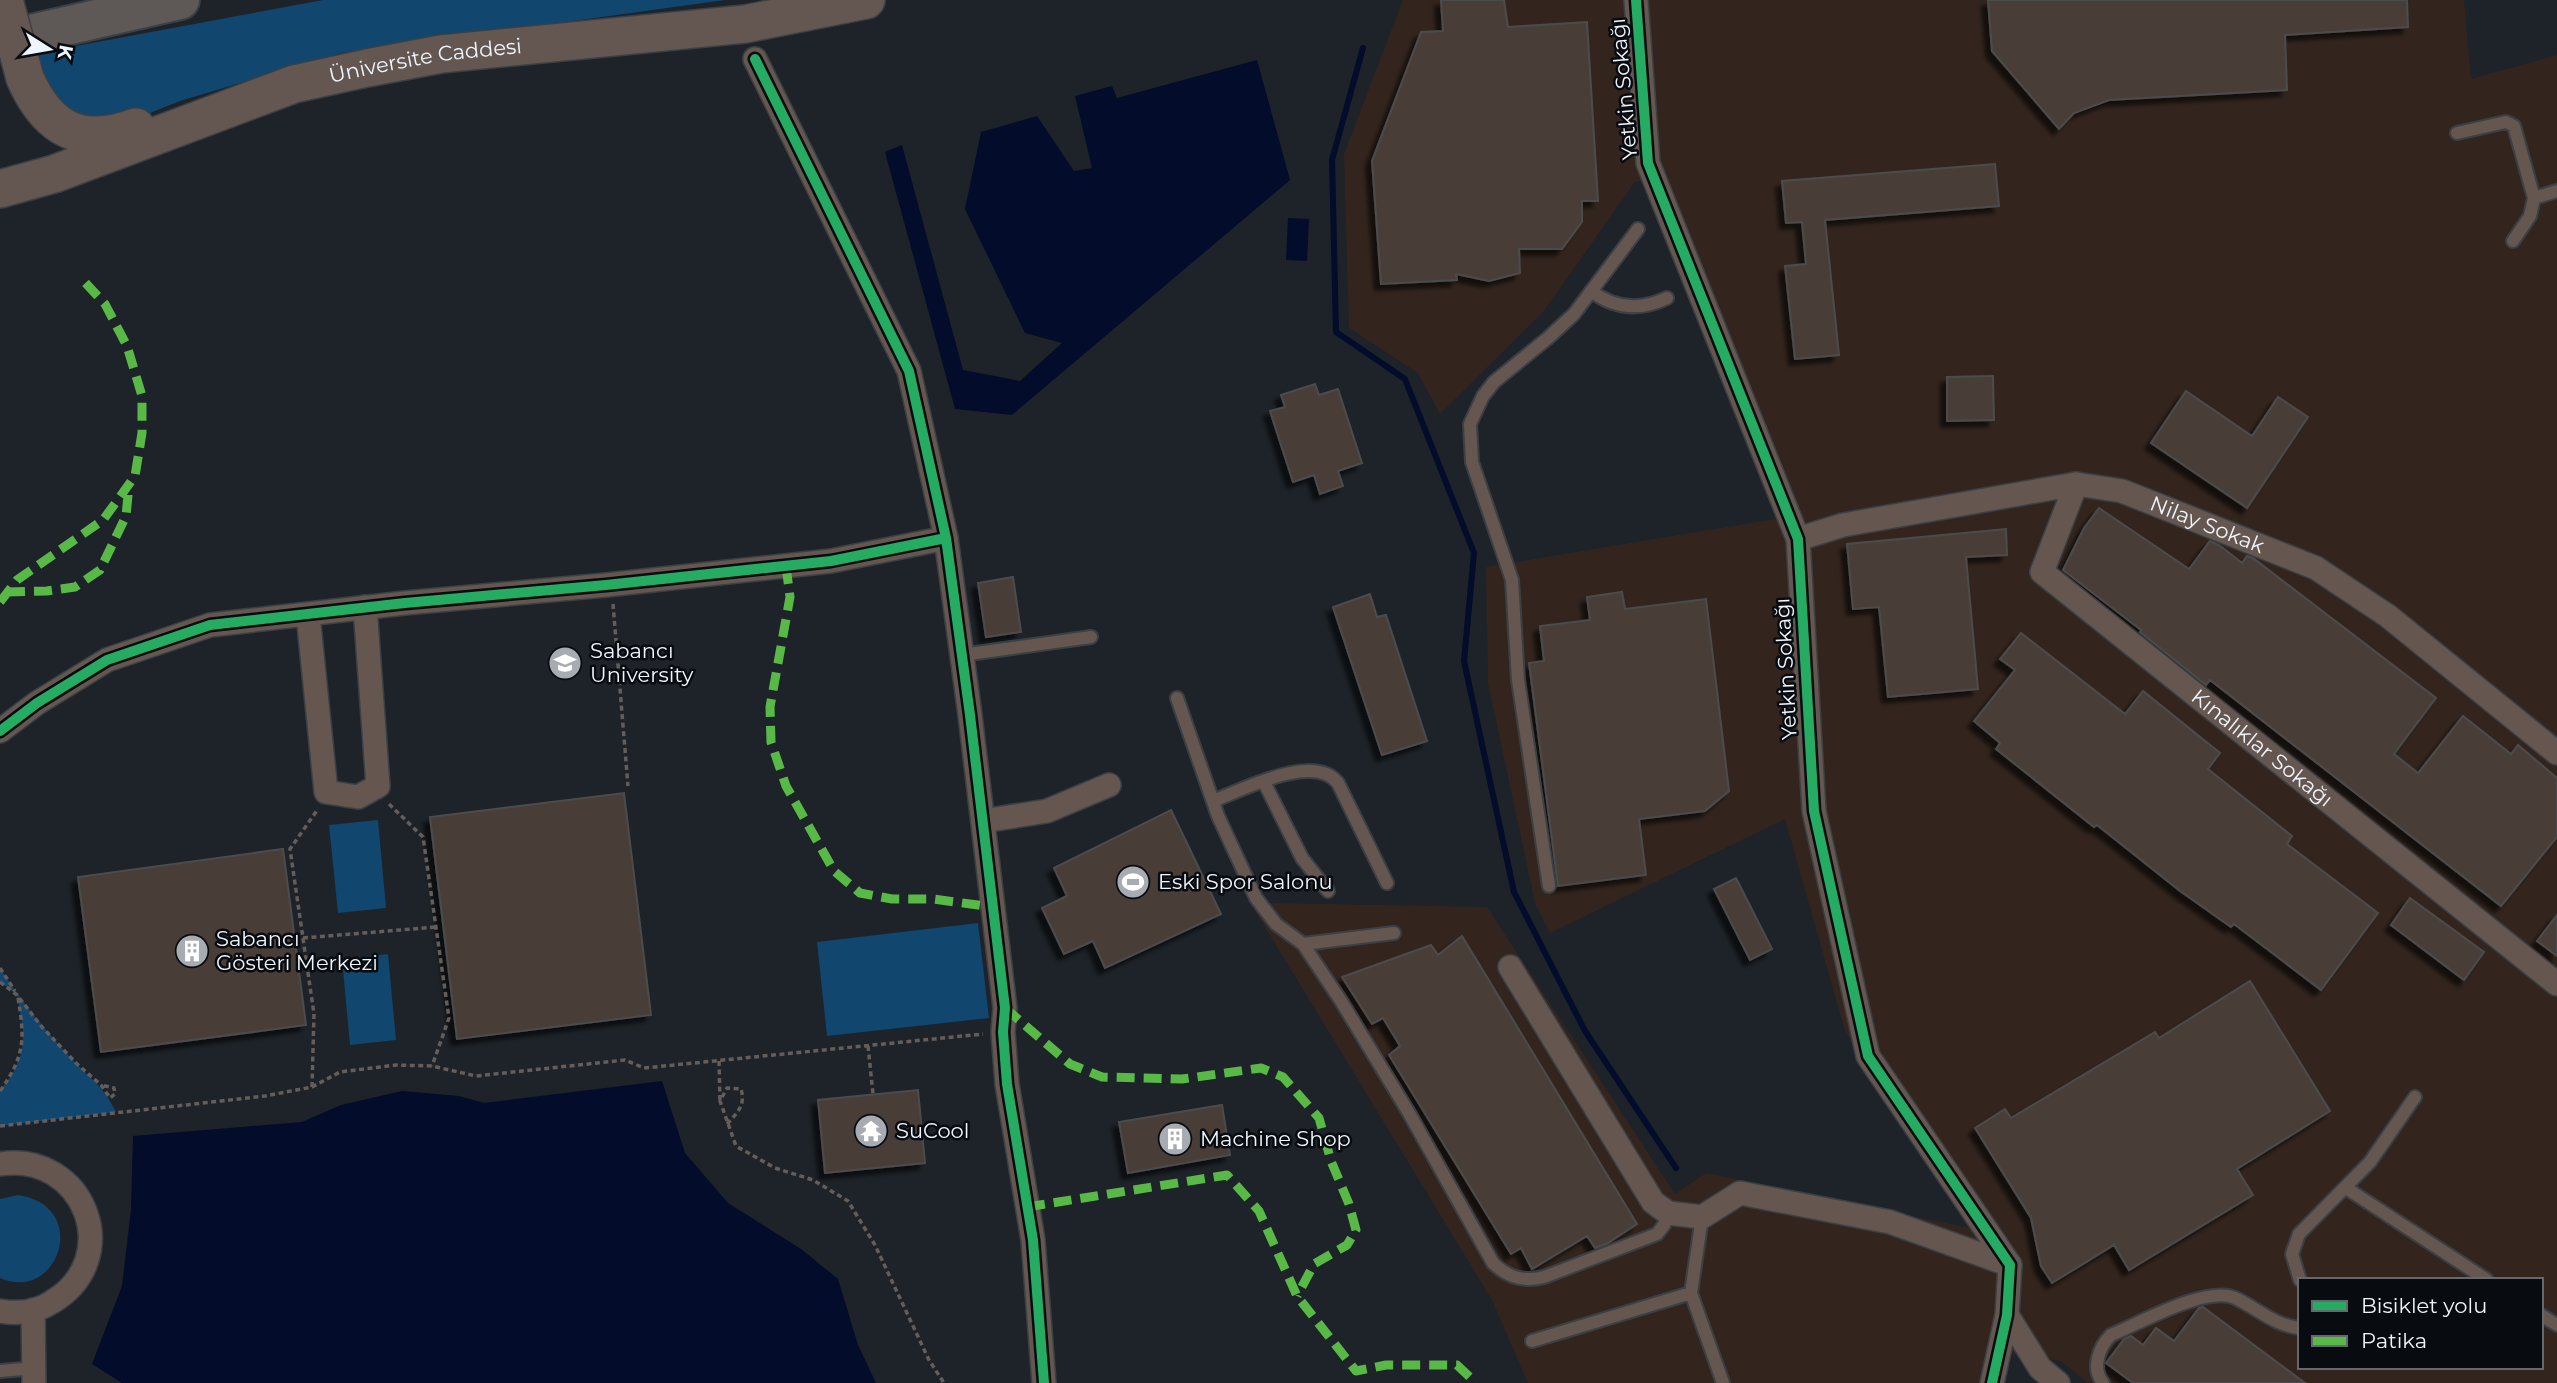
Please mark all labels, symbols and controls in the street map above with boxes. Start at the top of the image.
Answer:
north arrow [14,14,84,84]
street label: Yetkin Sokağı [1605,17,1642,161]
street label: Üniversite Caddesi [327,33,523,88]
text: K [52,43,78,62]
street label: Nilay Sokak [2147,491,2269,558]
street label: Yetkin Sokağı [1769,597,1802,741]
place label: Sabancı University [590,638,694,687]
school or university icon: Sabancı University [546,644,584,682]
street label: Kınalıklar Sokağı [2187,684,2338,812]
sports icon: Eski Spor Salonu [1114,863,1152,901]
place label: Eski Spor Salonu [1158,869,1333,894]
place label: Sabancı Gösteri Merkezi [216,926,378,975]
building icon: Sabancı Gösteri Merkezi [173,932,211,970]
temple icon: SuCool [852,1112,890,1150]
place label: SuCool [896,1118,969,1143]
building icon: Machine Shop [1156,1120,1194,1158]
place label: Machine Shop [1200,1126,1351,1151]
legend [2298,1278,2543,1369]
text: Bisiklet yolu [2361,1293,2487,1318]
text: Patika [2361,1328,2427,1353]

